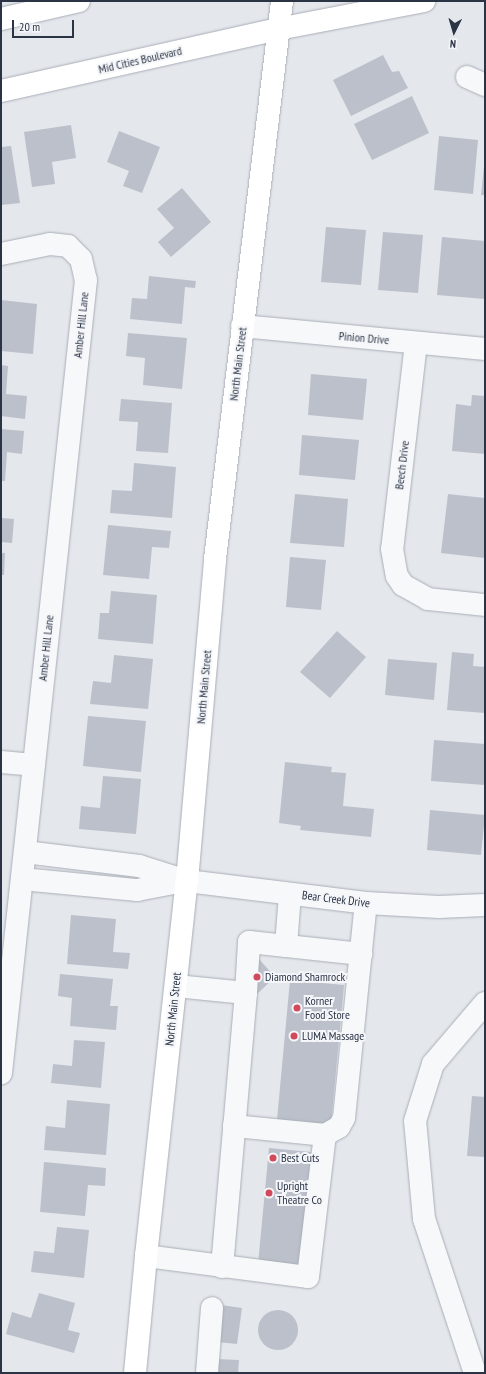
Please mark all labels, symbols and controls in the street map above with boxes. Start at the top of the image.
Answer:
scale bar [14,12,76,38]
north arrow [434,12,474,52]
text: 20 m [19,19,40,34]
text: N [449,37,457,51]
street label: Mid Cities Boulevard [97,43,183,77]
street label: Amber Hill Lane [70,291,92,359]
street label: North Main Street [226,326,250,402]
street label: Pinion Drive [338,329,390,347]
street label: Beech Drive [392,440,412,490]
street label: Amber Hill Lane [35,614,57,682]
street label: North Main Street [194,649,214,725]
street label: Bear Creek Drive [301,888,371,910]
place label: Diamond Shamrock [265,970,345,984]
street label: North Main Street [162,971,184,1047]
marker: Diamond Shamrock [252,972,262,982]
place label: Korner Food Store [305,994,350,1022]
marker: Korner Food Store [292,1003,302,1013]
place label: LUMA Massage [302,1029,365,1043]
marker: LUMA Massage [289,1031,299,1041]
place label: Best Cuts [281,1151,319,1165]
marker: Best Cuts [268,1153,278,1163]
place label: Upright Theatre Co [277,1179,322,1207]
marker: Upright Theatre Co [264,1188,274,1198]

